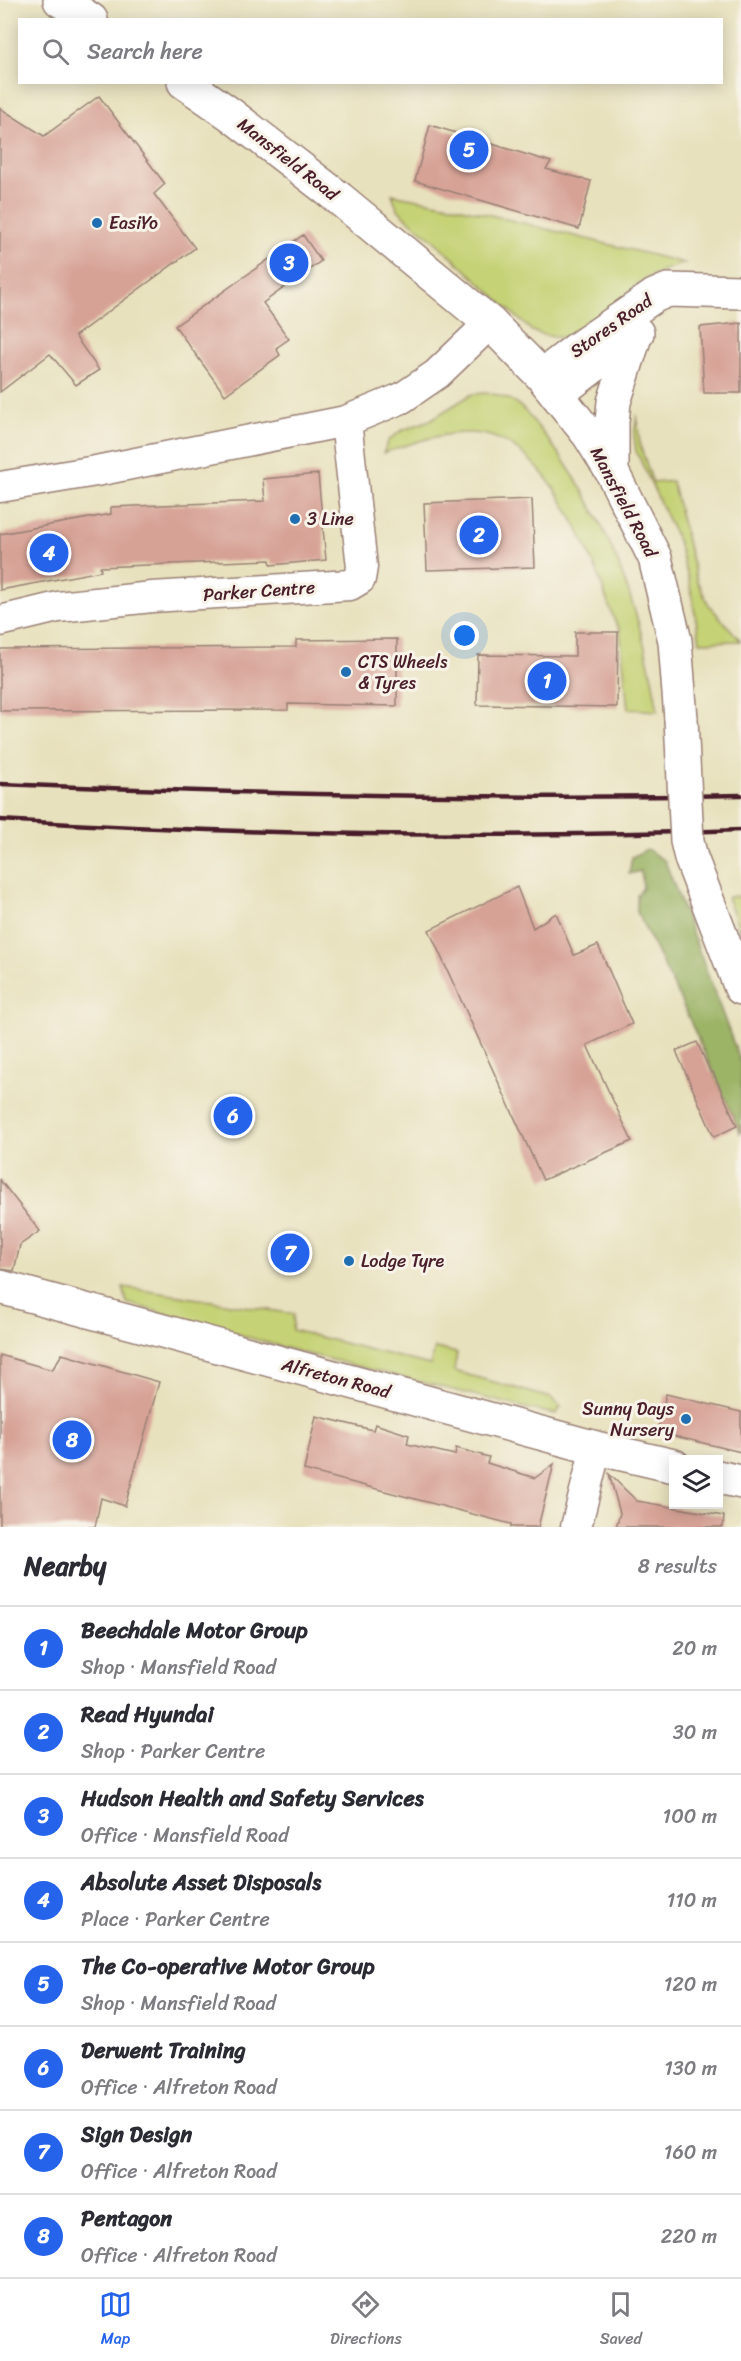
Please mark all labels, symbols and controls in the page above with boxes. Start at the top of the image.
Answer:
search box [18,18,723,84]
text: Search here [87,32,203,71]
icon: search [39,35,72,68]
street label: Mansfield Road [230,109,347,210]
pin: 5 [450,128,488,172]
place label: EasiYo [109,207,158,239]
marker: EasiYo [90,216,104,230]
pin: 3 [270,240,308,286]
street label: Stores Road [563,285,660,366]
street label: Mansfield Road [581,441,667,565]
place label: 3 Line [307,503,354,535]
marker: 3 Line [288,512,302,526]
pin: 2 [460,512,498,558]
pin: 4 [29,530,68,576]
street label: Parker Centre [202,571,316,611]
your location [450,621,479,650]
place label: CTS Wheels & Tyres [358,646,448,699]
pin: 1 [528,658,566,704]
marker: CTS Wheels & Tyres [339,665,353,679]
pin: 6 [214,1094,252,1138]
pin: 7 [270,1230,310,1276]
place label: Lodge Tyre [361,1245,445,1277]
marker: Lodge Tyre [342,1254,356,1268]
street label: Alfreton Road [277,1348,395,1408]
place label: Sunny Days Nursery [582,1393,675,1446]
marker: Sunny Days Nursery [679,1412,693,1426]
pin: 8 [52,1418,92,1462]
map controls [669,1455,723,1509]
button: layers [669,1455,723,1509]
text: Nearby [24,1543,106,1589]
text: 8 results [638,1549,717,1584]
text: Beechdale Motor Group [81,1611,308,1650]
text: 1 [39,1631,48,1666]
text: 20 m [672,1631,717,1666]
text: Shop · Mansfield Road [81,1650,276,1685]
text: Read Hyundai [81,1695,213,1734]
text: 2 [38,1715,49,1750]
text: 30 m [673,1715,717,1750]
text: Shop · Parker Centre [81,1734,265,1769]
text: Hudson Health and Safety Services [81,1779,424,1818]
text: 3 [38,1799,49,1834]
text: 100 m [663,1799,717,1834]
text: Office · Mansfield Road [81,1818,289,1853]
text: Absolute Asset Disposals [81,1863,321,1902]
text: 4 [37,1883,50,1918]
text: 110 m [667,1883,717,1918]
text: Place · Parker Centre [81,1902,270,1937]
text: The Co-operative Motor Group [81,1947,375,1986]
text: 5 [37,1967,50,2002]
text: 120 m [664,1967,717,2002]
text: Shop · Mansfield Road [81,1986,276,2021]
text: Derwent Training [81,2031,246,2070]
text: 6 [38,2051,49,2086]
text: 130 m [664,2051,717,2086]
text: Office · Alfreton Road [81,2070,277,2105]
text: Sign Design [81,2115,192,2154]
text: 7 [38,2135,49,2170]
text: 160 m [664,2135,717,2170]
text: Office · Alfreton Road [81,2154,277,2189]
text: Pentagon [81,2199,172,2238]
text: 8 [37,2219,50,2254]
text: 220 m [661,2219,717,2254]
text: Office · Alfreton Road [81,2238,277,2273]
tab: Map [99,2288,132,2353]
tab: Directions [330,2288,402,2353]
tab: Saved [600,2288,642,2353]

